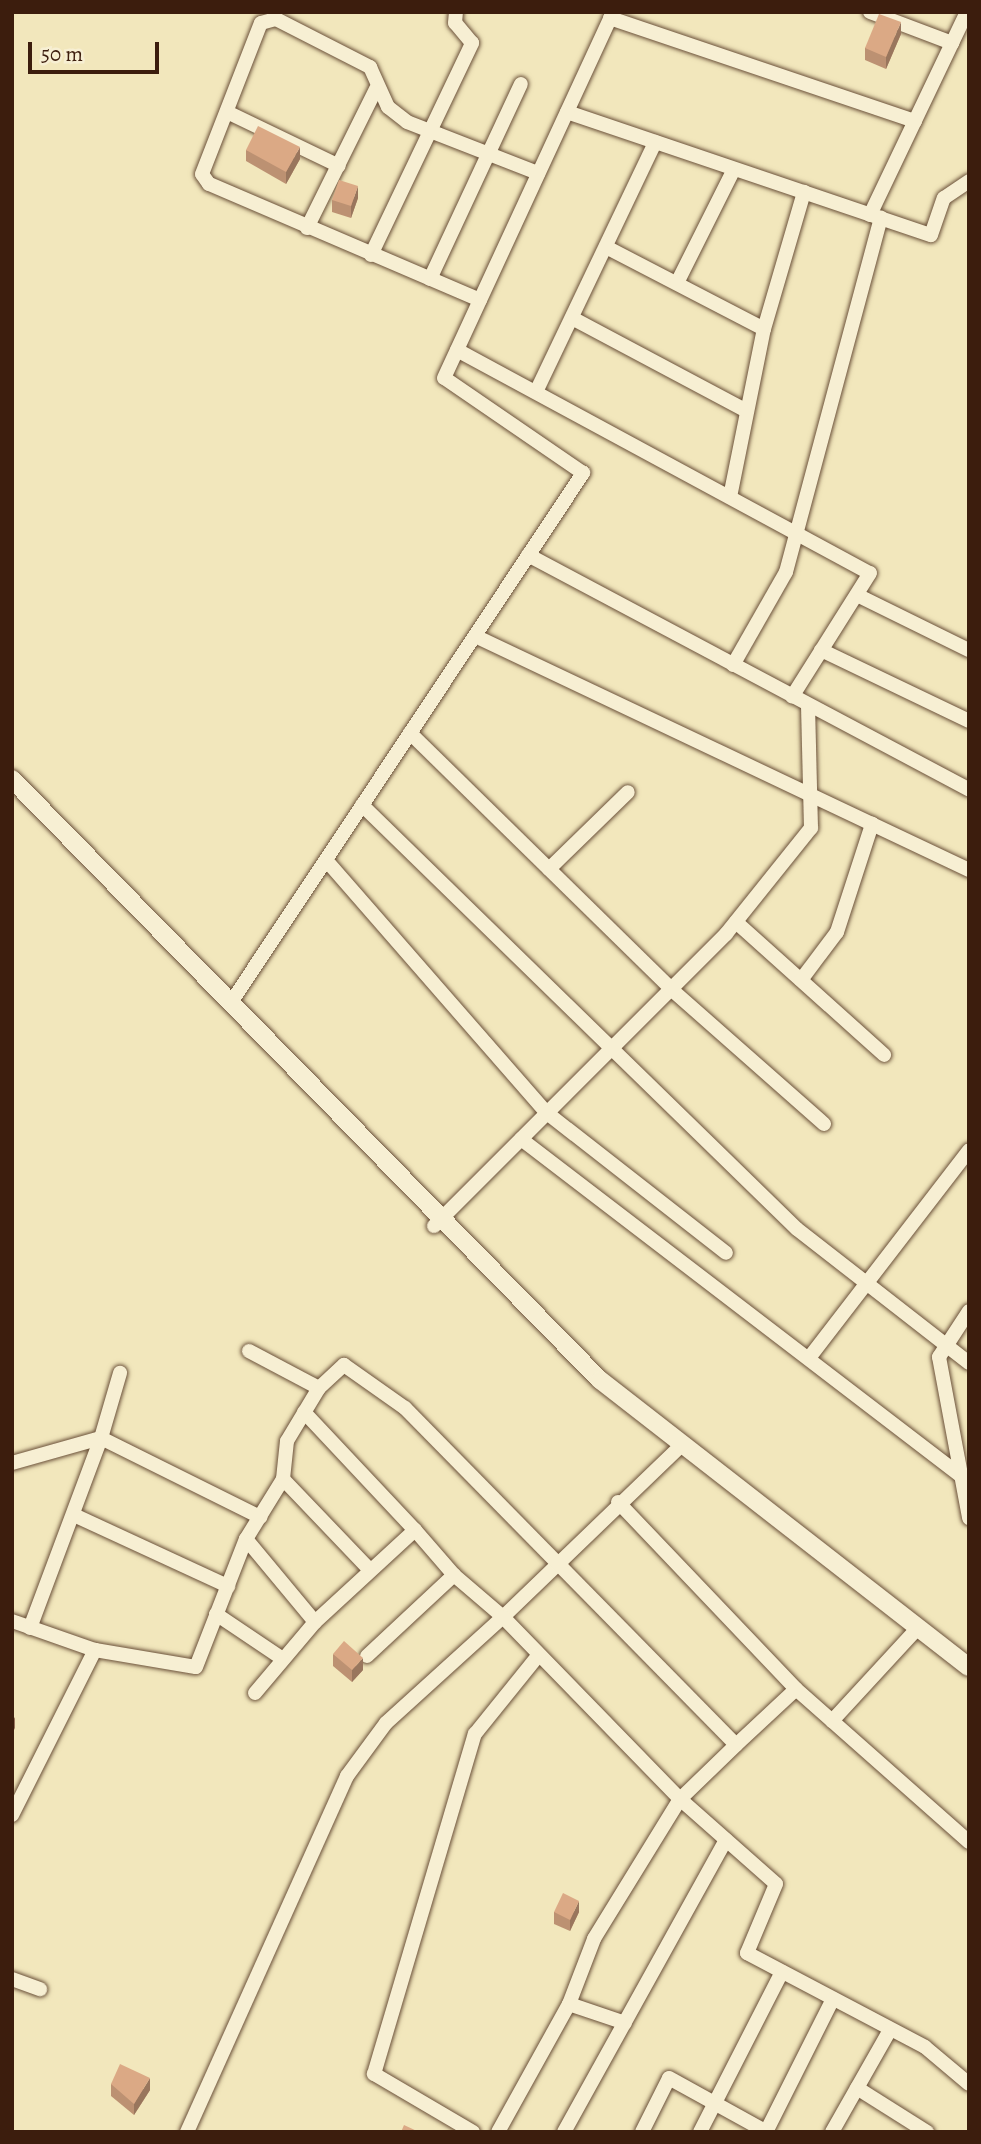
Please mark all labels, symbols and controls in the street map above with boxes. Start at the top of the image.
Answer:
scale bar [32,28,163,72]
text: 50 m [41,40,83,68]

